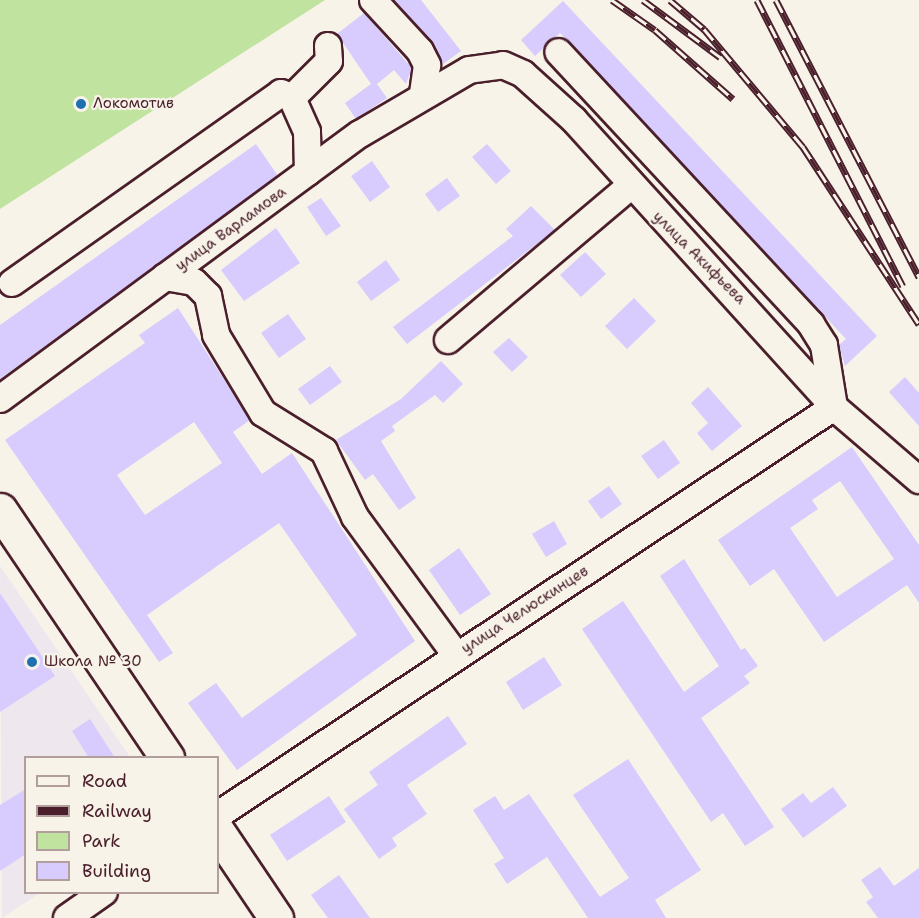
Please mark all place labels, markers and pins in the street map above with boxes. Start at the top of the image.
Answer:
place label: Локомотив [93,95,174,113]
marker: Локомотив [74,97,88,111]
place label: Школа № 30 [44,653,142,671]
marker: Школа № 30 [25,655,39,669]

